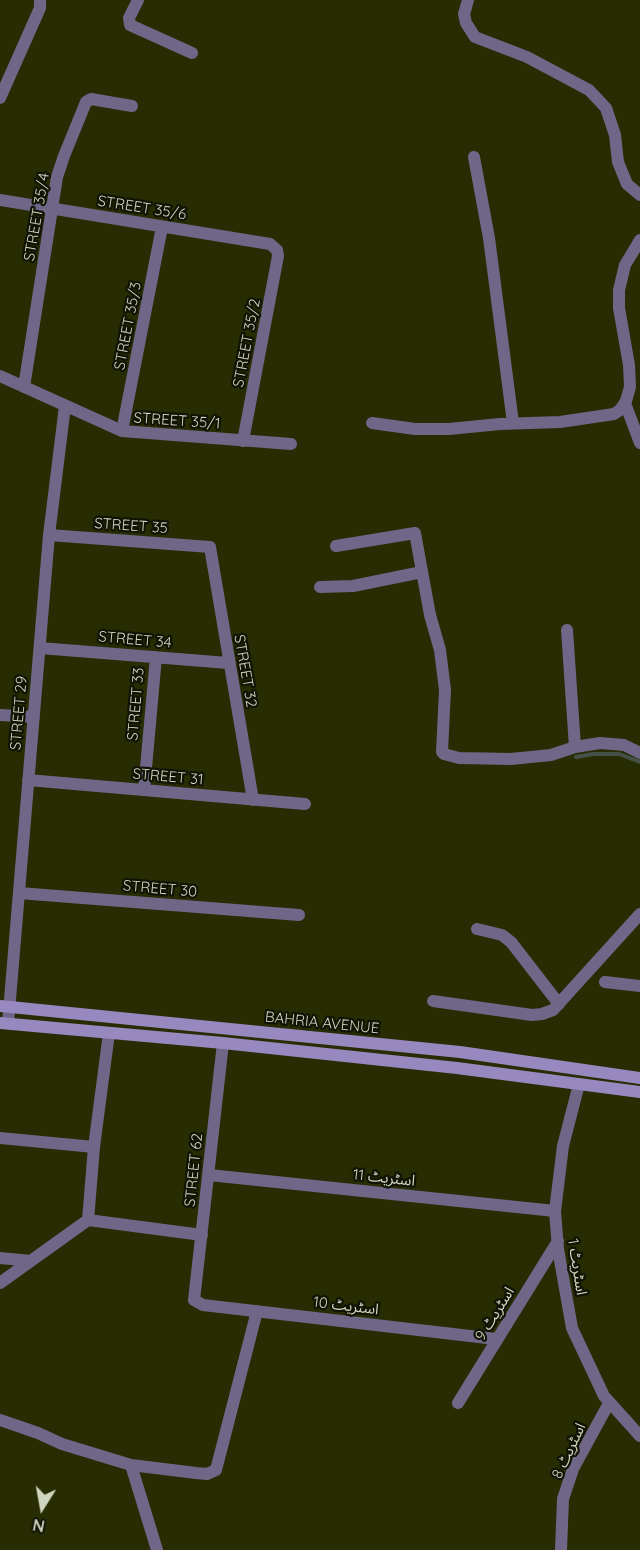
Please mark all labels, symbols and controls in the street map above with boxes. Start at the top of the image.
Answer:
street label: STREET 35/4 [20,171,54,263]
street label: STREET 35/6 [96,192,188,224]
street label: STREET 35/3 [111,280,145,372]
street label: STREET 35/2 [230,297,264,389]
street label: STREET 35/1 [133,409,221,433]
street label: STREET 35 [94,514,168,538]
street label: STREET 34 [98,628,172,652]
street label: STREET 32 [230,633,260,709]
street label: STREET 33 [124,667,148,741]
street label: STREET 29 [7,675,31,751]
street label: STREET 31 [132,765,204,789]
street label: STREET 30 [122,877,198,901]
street label: BAHRIA AVENUE [264,1008,380,1038]
street label: STREET 62 [181,1132,207,1208]
street label: اسٹریٹ 11 [352,1166,416,1190]
street label: اسٹریٹ 1 [564,1237,590,1297]
street label: اسٹریٹ 9 [472,1284,518,1344]
street label: اسٹریٹ 10 [312,1293,380,1319]
street label: اسٹریٹ 8 [548,1420,590,1482]
north arrow [12,1478,72,1538]
text: N [31,1515,46,1537]

